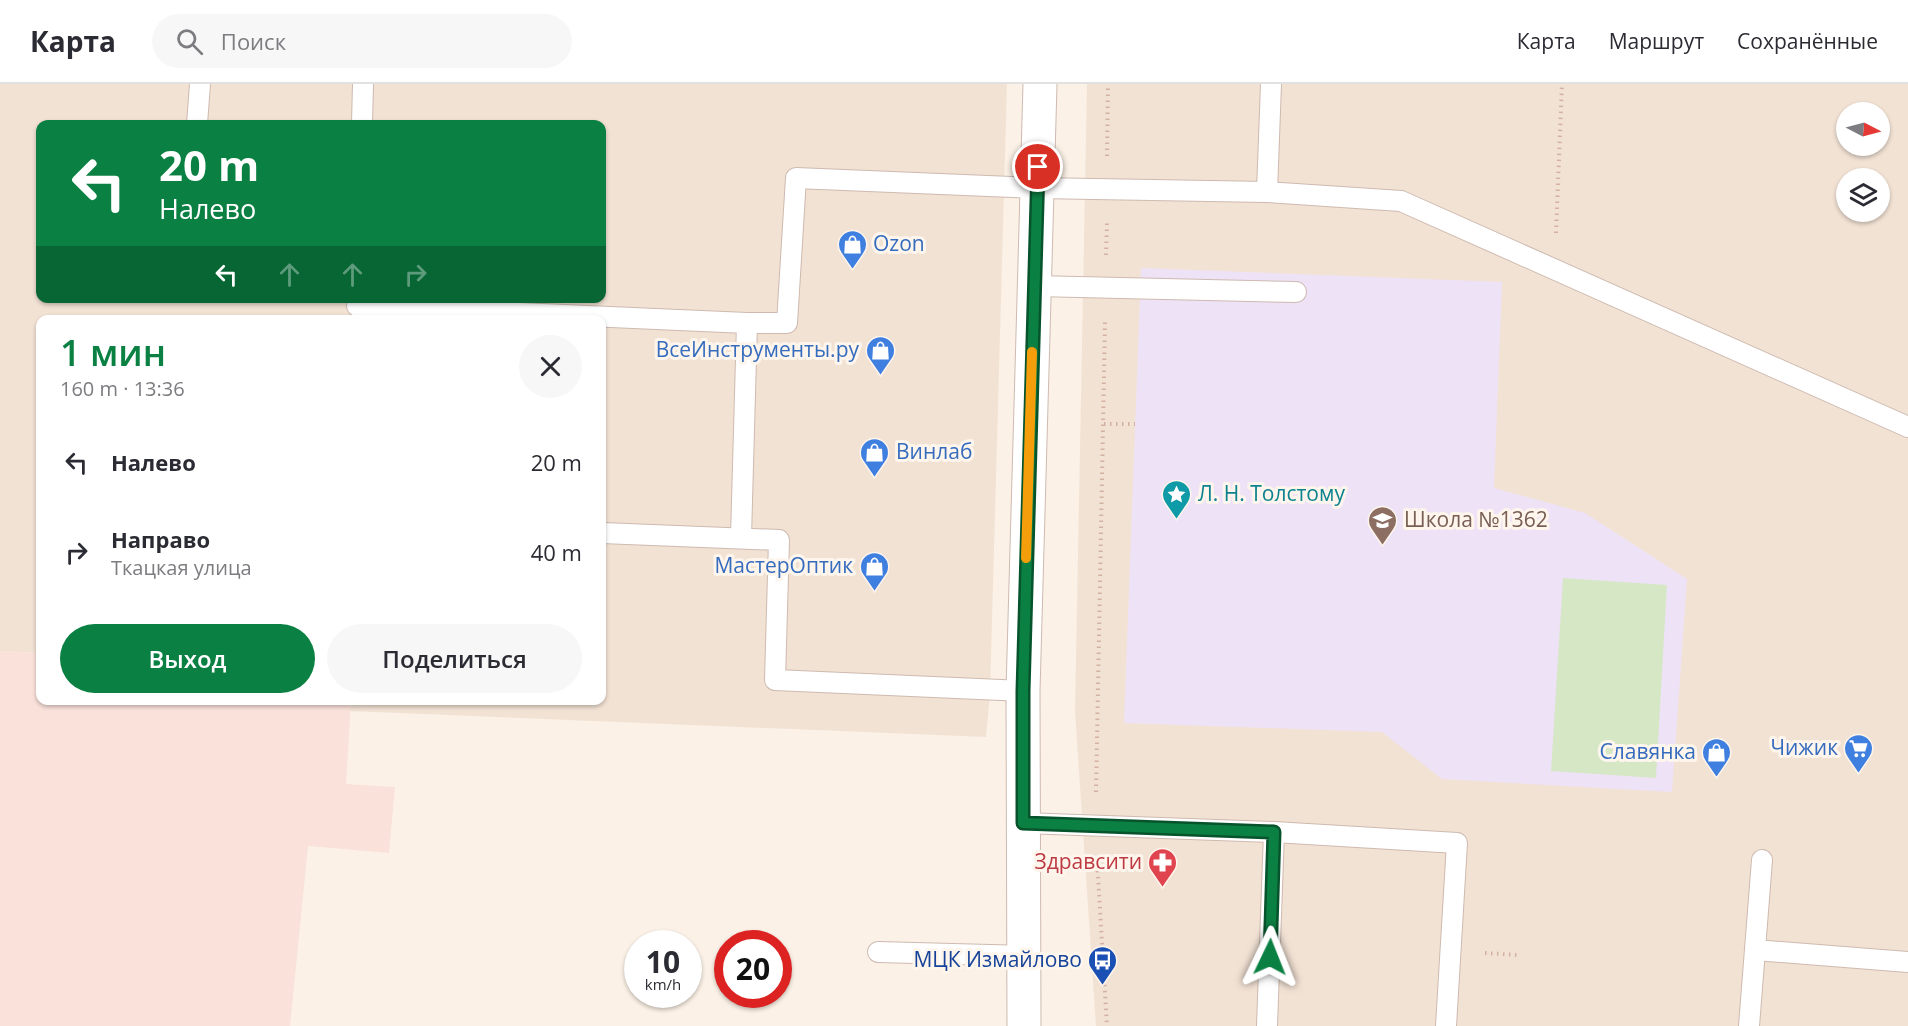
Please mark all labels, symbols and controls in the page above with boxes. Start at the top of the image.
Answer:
search box [152,14,572,68]
text: Карта [30,22,116,60]
icon: search [173,25,206,58]
text: Поиск [221,26,286,56]
text: Карта [1517,27,1576,55]
text: Маршрут [1609,27,1704,55]
text: Сохранённые [1737,27,1878,55]
north arrow [1836,102,1890,156]
map controls [1836,102,1890,222]
text: 20 m [159,136,259,193]
pin [1012,141,1063,192]
icon: left [60,144,138,222]
icon: arrive [1021,150,1054,183]
button: layers [1836,168,1890,222]
text: Налево [159,190,256,227]
shop icon: Ozon [836,228,868,270]
place label: Ozon [873,229,925,257]
icon: left [210,258,243,291]
icon: ahead [273,258,306,291]
icon: ahead [336,258,369,291]
icon: right [399,258,432,291]
text: 1 мин [60,328,166,377]
shop icon: ВсеИнструменты.ру [864,334,896,376]
button: close [519,335,582,398]
place label: ВсеИнструменты.ру [656,335,859,363]
text: 160 m · 13:36 [60,375,185,402]
shop icon: Винлаб [859,436,891,478]
place label: Винлаб [896,437,972,465]
icon: left [60,446,93,479]
text: Налево [111,447,196,477]
text: 20 m [531,447,582,477]
place icon: Л. Н. Толстому [1161,478,1193,520]
place label: Л. Н. Толстому [1198,479,1345,507]
school or university icon: Школа №1362 [1367,504,1399,546]
place label: Школа №1362 [1404,505,1548,533]
text: Направо [111,524,210,554]
icon: right [60,536,93,569]
text: 40 m [531,537,582,567]
shop icon: МастерОптик [858,550,890,592]
place label: МастерОптик [714,551,853,579]
text: Ткацкая улица [111,554,252,581]
button: Выход [60,624,315,693]
button: Поделиться [327,624,582,693]
supermarket icon: Чижик [1843,732,1875,774]
place label: Чижик [1770,733,1838,761]
shop icon: Славянка [1701,736,1733,778]
place label: Славянка [1600,737,1696,765]
pharmacy icon: Здравсити [1147,846,1179,888]
place label: Здравсити [1034,847,1142,875]
position arrow [1238,925,1302,989]
speed limit sign: 20 [714,930,792,1008]
text: 10 [646,941,680,982]
bus stop icon: МЦК Измайлово [1087,944,1119,986]
place label: МЦК Измайлово [913,945,1082,973]
text: km/h [645,974,681,994]

